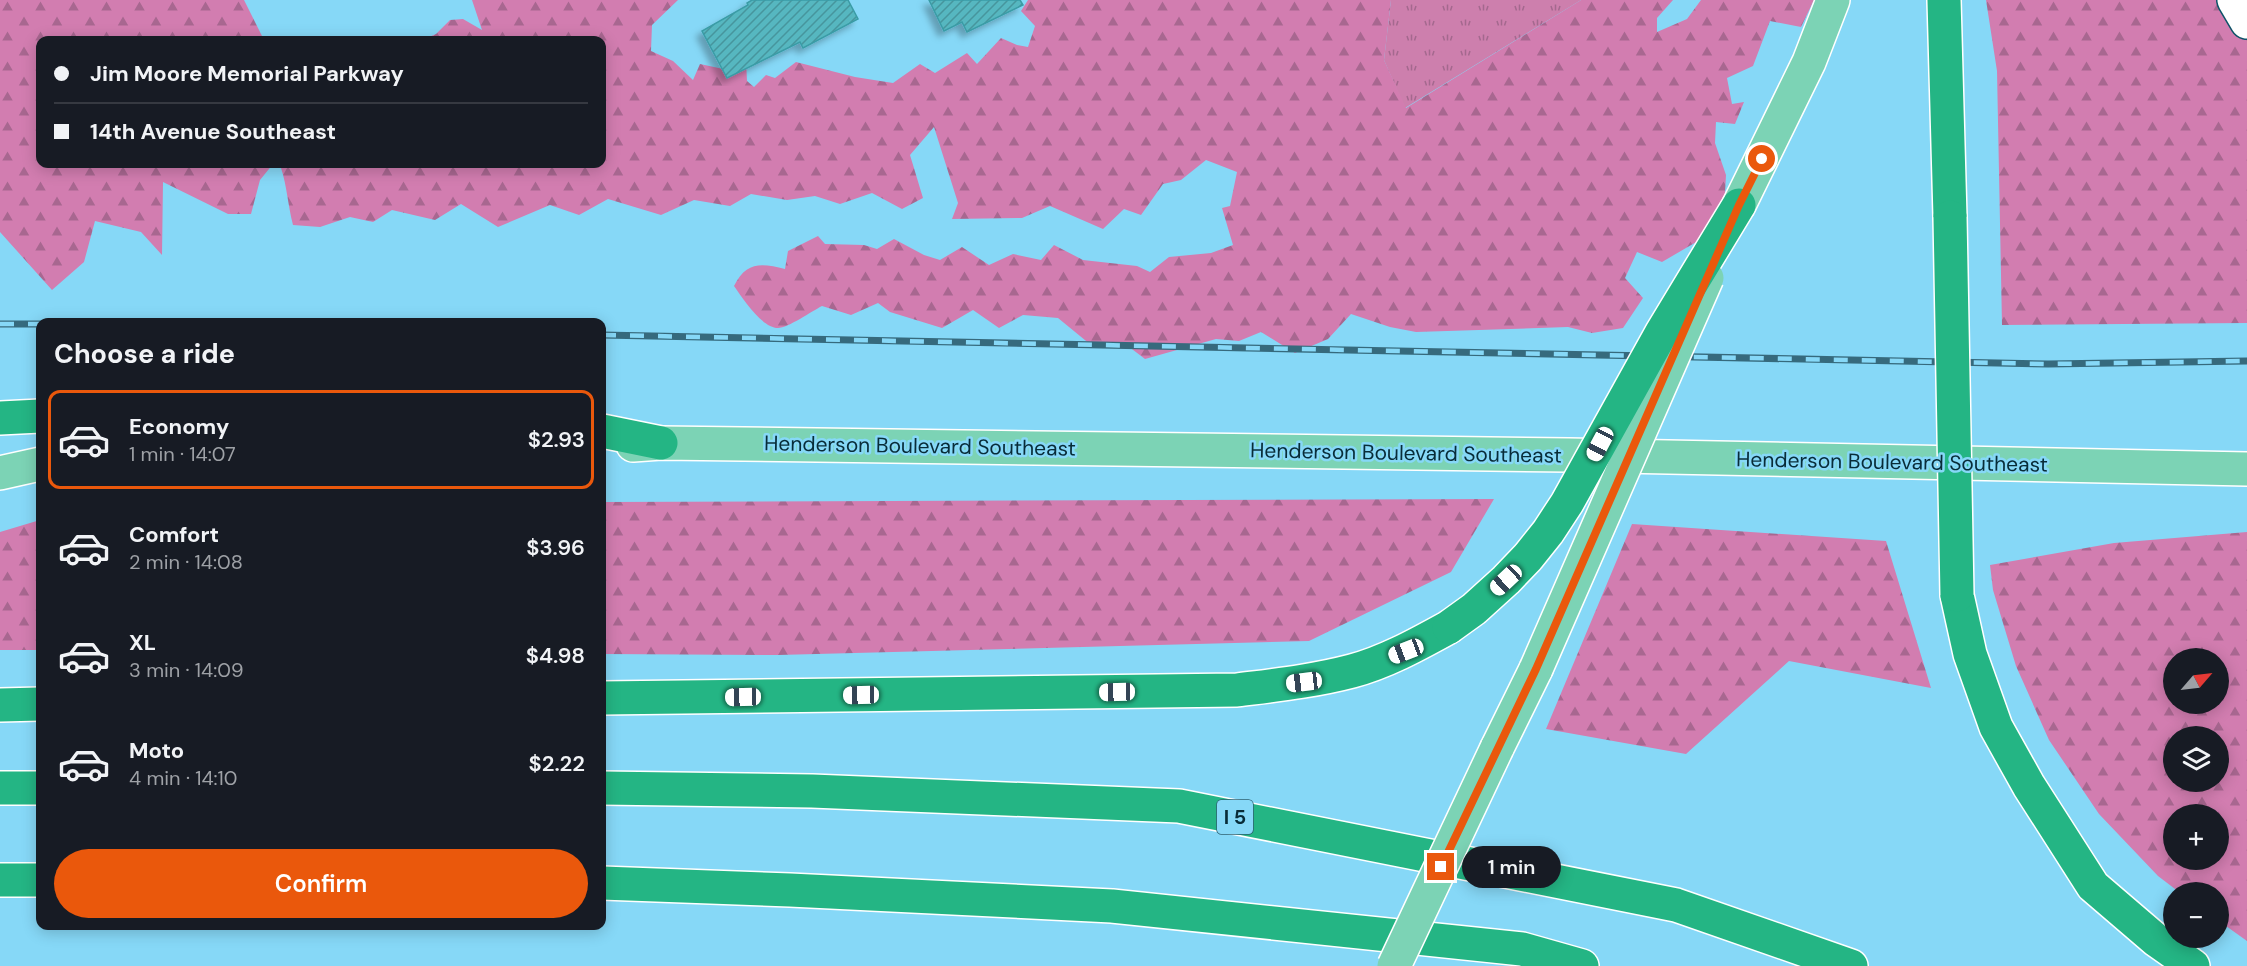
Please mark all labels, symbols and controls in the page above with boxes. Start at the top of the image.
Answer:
text: Jim Moore Memorial Parkway [90,59,404,88]
text: 14th Avenue Southeast [90,117,336,146]
route start [1748,145,1775,172]
text: Choose a ride [54,336,235,371]
text: Economy [129,412,229,441]
icon: car [57,413,111,467]
car [1584,424,1616,464]
text: $2.93 [528,425,585,454]
street label: Henderson Boulevard Southeast [764,429,1076,463]
street label: Henderson Boulevard Southeast [1250,436,1562,470]
text: 1 min · 14:07 [129,441,236,467]
street label: Henderson Boulevard Southeast [1736,445,2048,479]
text: Comfort [129,520,219,549]
icon: car [57,521,111,575]
text: $3.96 [526,533,585,562]
text: 2 min · 14:08 [129,549,243,575]
car [1487,561,1525,599]
text: XL [129,628,156,657]
icon: car [57,629,111,683]
car [1386,636,1426,666]
text: $4.98 [526,641,585,670]
north arrow [2163,648,2229,714]
map controls [2163,648,2229,948]
text: 3 min · 14:09 [129,657,244,683]
car [1285,671,1323,693]
car [1099,683,1135,701]
car [843,686,879,704]
car [725,688,761,706]
button: layers [2163,726,2229,792]
text: Moto [129,736,184,765]
icon: car [57,737,111,791]
text: $2.22 [529,749,585,778]
text: 4 min · 14:10 [129,765,238,791]
road number: I 5 [1217,800,1253,834]
button: + [2163,804,2229,870]
callout: 1 min [1462,846,1561,888]
button: Confirm [54,849,588,918]
route end [1427,853,1454,880]
text: 1 min [1488,854,1535,880]
button: − [2163,882,2229,948]

